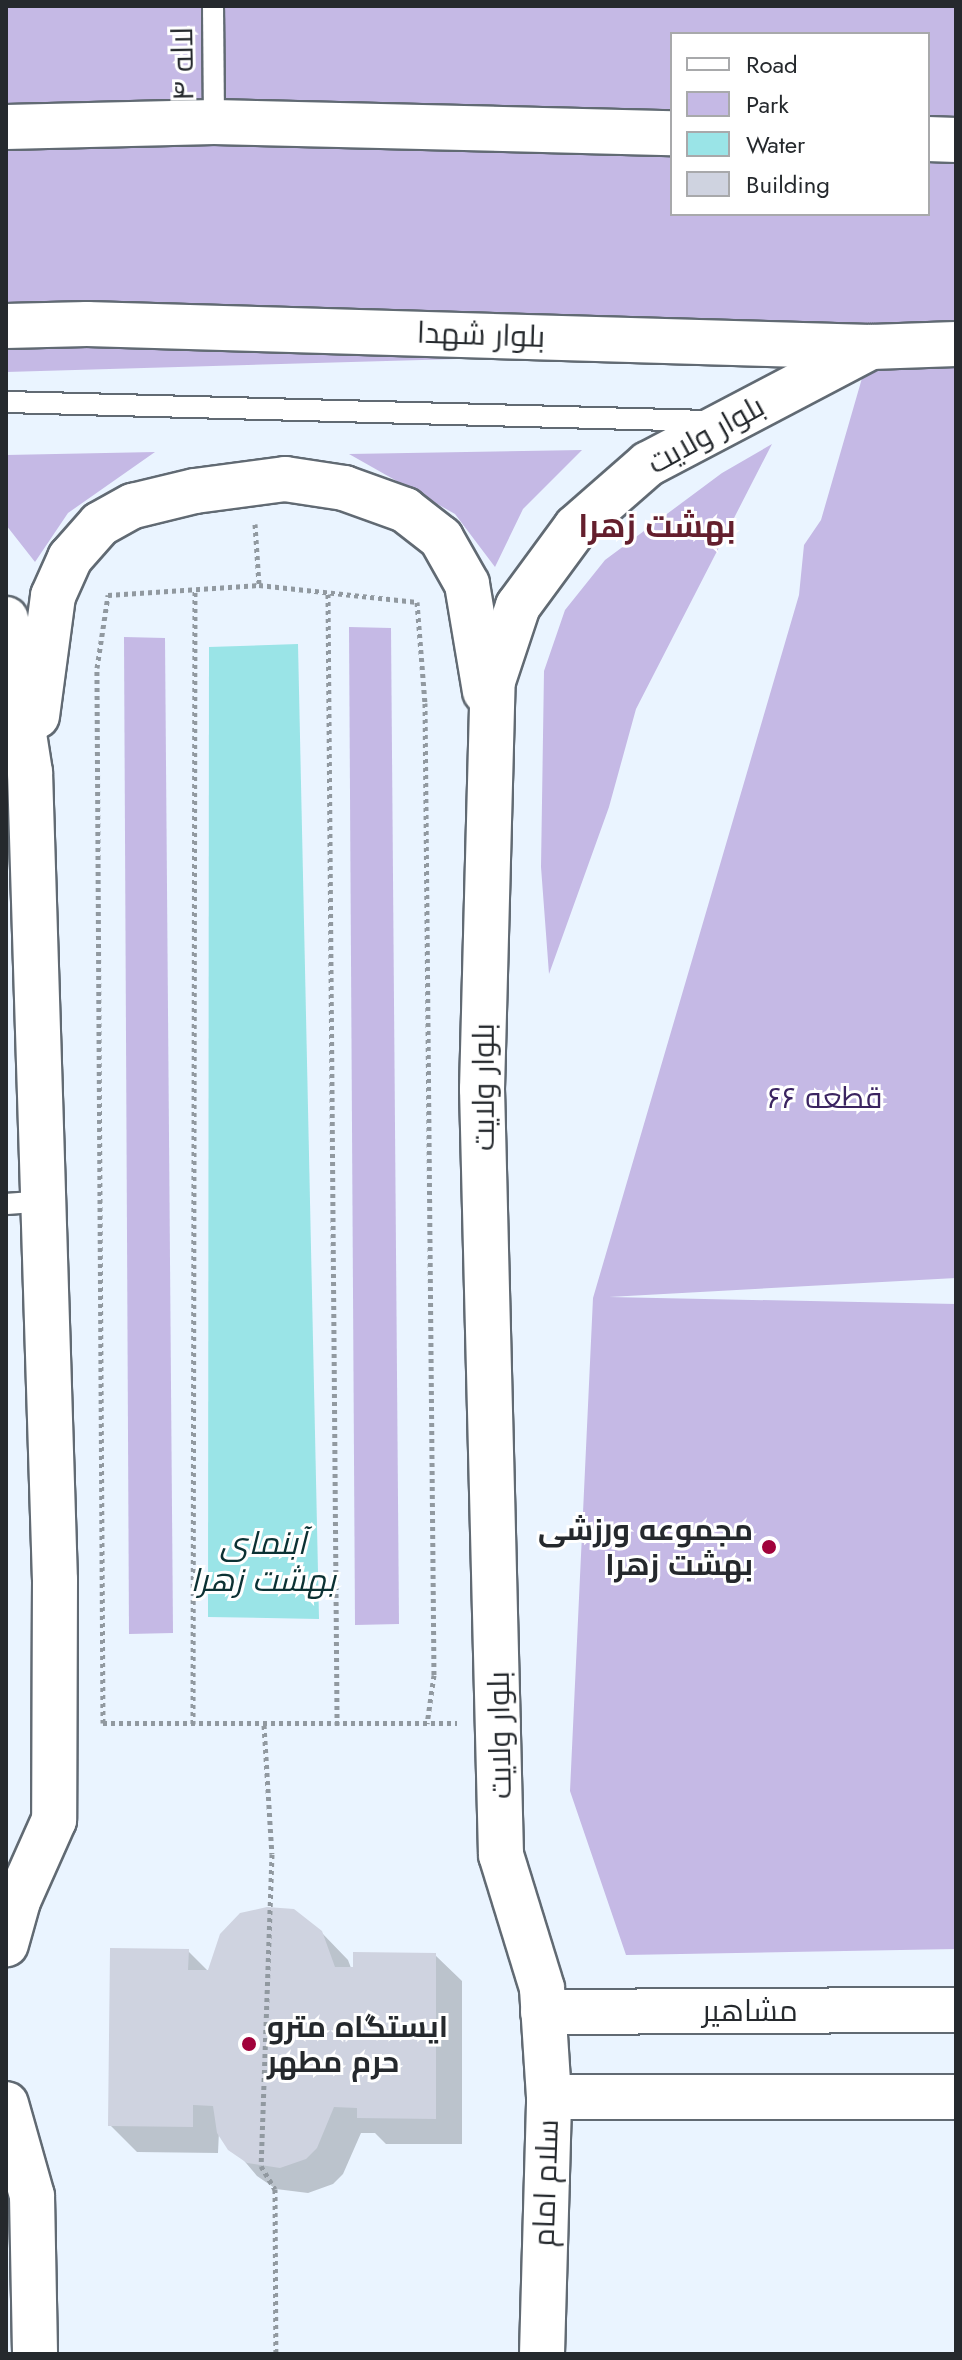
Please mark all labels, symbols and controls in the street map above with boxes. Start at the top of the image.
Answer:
street label: لاله ۴ [164,27,202,101]
legend [670,32,930,216]
text: Road [746,47,798,82]
text: Park [746,87,789,122]
text: Water [746,127,805,162]
text: Building [746,167,830,202]
street label: بلوار شهدا [416,315,546,355]
street label: بلوار ولایت [641,388,771,482]
district label: بهشت زهرا [578,507,736,545]
street label: بلوار ولایت [466,1023,502,1151]
park label: قطعه ۶۶ [768,1080,882,1116]
place label: مجموعه ورزشی بهشت زهرا [538,1512,753,1582]
water label: آبنمای بهشت زهرا [190,1525,336,1600]
marker: مجموعه ورزشی بهشت زهرا [760,1538,778,1556]
street label: بلوار ولایت [481,1671,519,1799]
street label: مشاهیر [702,1993,798,2029]
place label: ایستگاه مترو حرم مطهر [267,2009,448,2080]
marker: ایستگاه مترو حرم مطهر [238,2033,260,2055]
street label: سلام امام [526,2119,566,2247]

